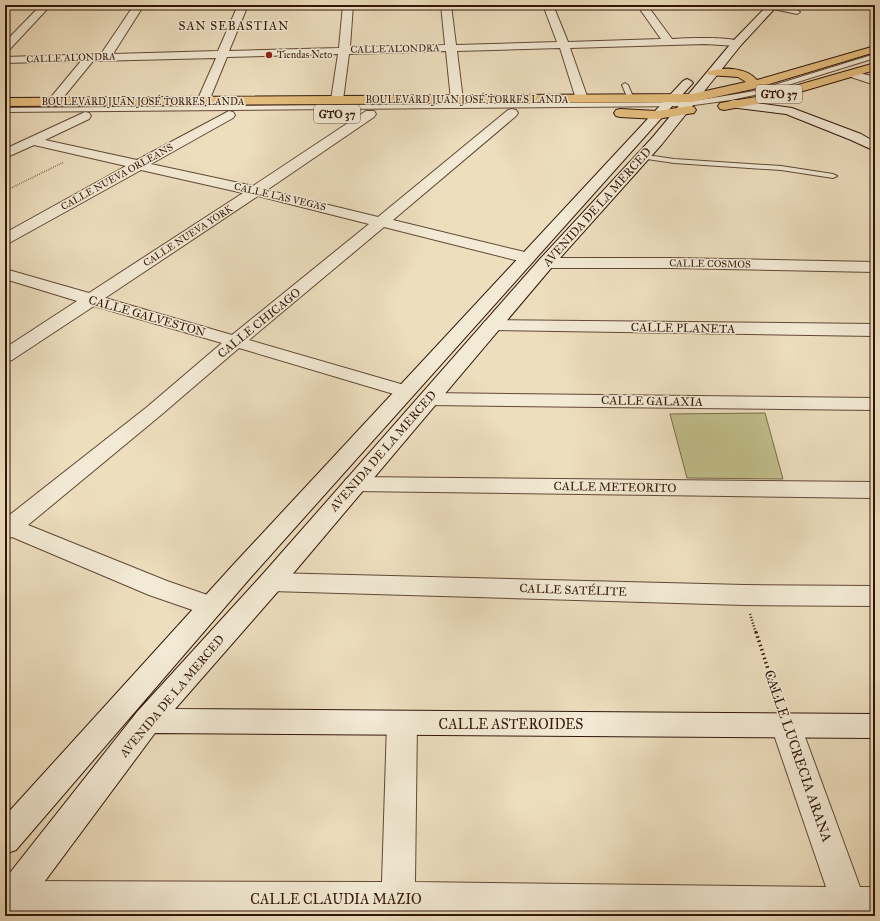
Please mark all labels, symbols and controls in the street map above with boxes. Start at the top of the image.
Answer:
district label: SAN SEBASTIAN [179,19,289,33]
street label: CALLE ALONDRA [350,42,440,56]
place label: Tiendas Neto [277,49,332,61]
street label: CALLE ALONDRA [26,50,116,66]
marker: Tiendas Neto [264,50,274,60]
road number: GTO 37 [756,85,802,103]
street label: BOULEVARD JUAN JOSÉ TORRES LANDA [365,92,569,107]
street label: BOULEVARD JUAN JOSÉ TORRES LANDA [41,94,245,109]
road number: GTO 37 [314,105,360,123]
street label: CALLE NUEVA ORLEANS [59,141,175,213]
street label: AVENIDA DE LA MERCED [539,145,654,270]
street label: CALLE LAS VEGAS [233,181,327,213]
street label: CALLE NUEVA YORK [141,202,236,269]
street label: CALLE COSMOS [669,257,751,271]
street label: CALLE CHICAGO [215,285,303,361]
street label: CALLE GALVESTON [87,293,207,339]
street label: CALLE PLANETA [631,320,735,336]
street label: AVENIDA DE LA MERCED [326,388,439,515]
street label: CALLE GALAXIA [601,393,703,409]
street label: CALLE METEORITO [553,479,677,495]
street label: CALLE SATÉLITE [519,579,627,599]
street label: AVENIDA DE LA MERCED [116,632,227,761]
street label: CALLE LUCRECIA ARANA [760,668,836,845]
street label: CALLE ASTEROIDES [439,716,583,733]
street label: CALLE CLAUDIA MAZIO [250,891,422,908]

